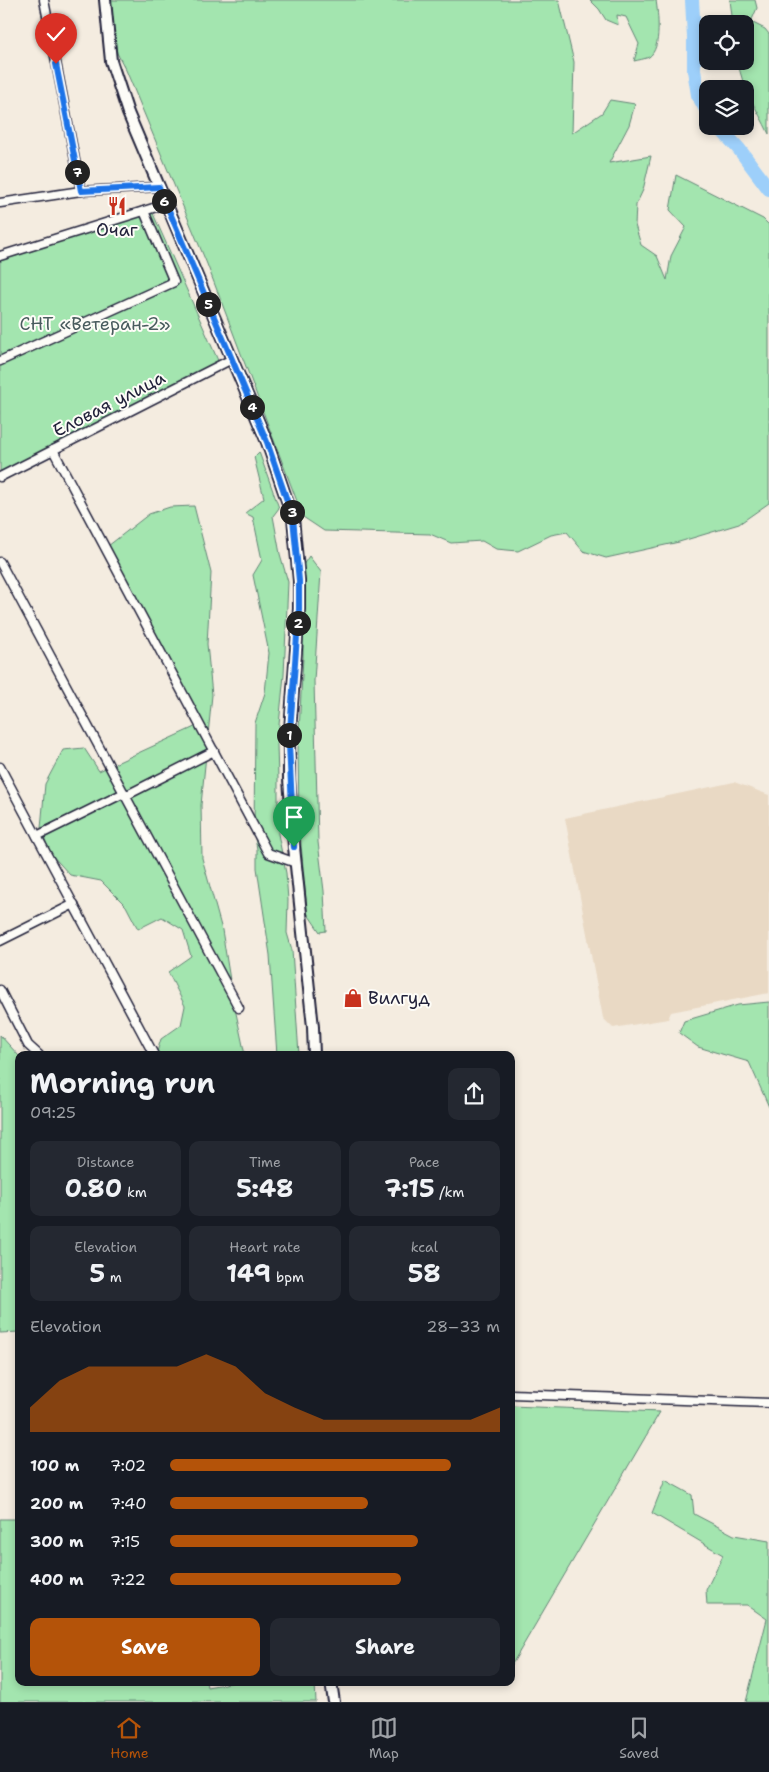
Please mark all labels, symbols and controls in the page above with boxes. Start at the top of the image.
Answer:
pin [35,13,77,64]
map controls [699,15,754,135]
button: locate [699,15,754,70]
icon: check [42,20,70,48]
button: layers [699,80,754,135]
pin: 7 [64,160,90,184]
text: 7 [73,163,82,181]
pin: 6 [152,188,176,214]
text: 6 [160,192,169,210]
restaurant icon: Очаг [106,195,128,217]
place label: Очаг [96,218,138,242]
pin: 5 [196,292,220,316]
text: 5 [204,295,213,313]
park label: СНТ «Ветеран-2» [19,312,171,336]
street label: Еловая улица [49,365,169,443]
pin: 4 [240,394,264,420]
text: 4 [248,398,257,416]
pin: 3 [280,500,304,524]
text: 3 [288,503,297,521]
pin: 2 [286,610,310,636]
text: 2 [294,614,303,632]
pin: 1 [276,722,302,748]
text: 1 [286,726,293,744]
pin [273,796,315,847]
icon: arrive [280,803,308,831]
place label: Вилгуд [368,986,430,1010]
shop icon: Вилгуд [342,987,364,1009]
text: Morning run [30,1064,215,1102]
button: share [448,1068,500,1120]
text: 09:25 [30,1102,76,1123]
text: Distance [77,1153,134,1171]
text: Time [249,1153,281,1171]
text: Pace [409,1153,440,1171]
text: 0.80 [65,1171,122,1205]
text: 5:48 [236,1171,294,1205]
text: 7:15 [384,1171,435,1205]
text: km [122,1183,147,1201]
text: /km [435,1183,464,1201]
text: Elevation [74,1238,137,1256]
text: Heart rate [229,1238,301,1256]
text: kcal [411,1238,438,1256]
text: 5 [89,1256,105,1290]
text: 149 [226,1256,271,1290]
text: 58 [408,1256,441,1290]
text: m [105,1268,122,1286]
text: bpm [271,1268,304,1286]
text: Elevation [30,1316,102,1337]
text: 28–33 m [426,1316,500,1337]
text: 100 m [30,1455,79,1476]
text: 7:02 [110,1455,146,1476]
text: 200 m [30,1493,83,1514]
text: 7:40 [110,1493,146,1514]
text: 300 m [30,1531,84,1552]
text: 7:15 [110,1531,140,1552]
text: 400 m [30,1569,84,1590]
text: 7:22 [110,1569,146,1590]
button: Save [30,1618,260,1676]
button: Share [270,1618,500,1676]
tab: Home [110,1714,149,1762]
tab: Map [369,1714,399,1762]
tab: Saved [619,1714,659,1762]

